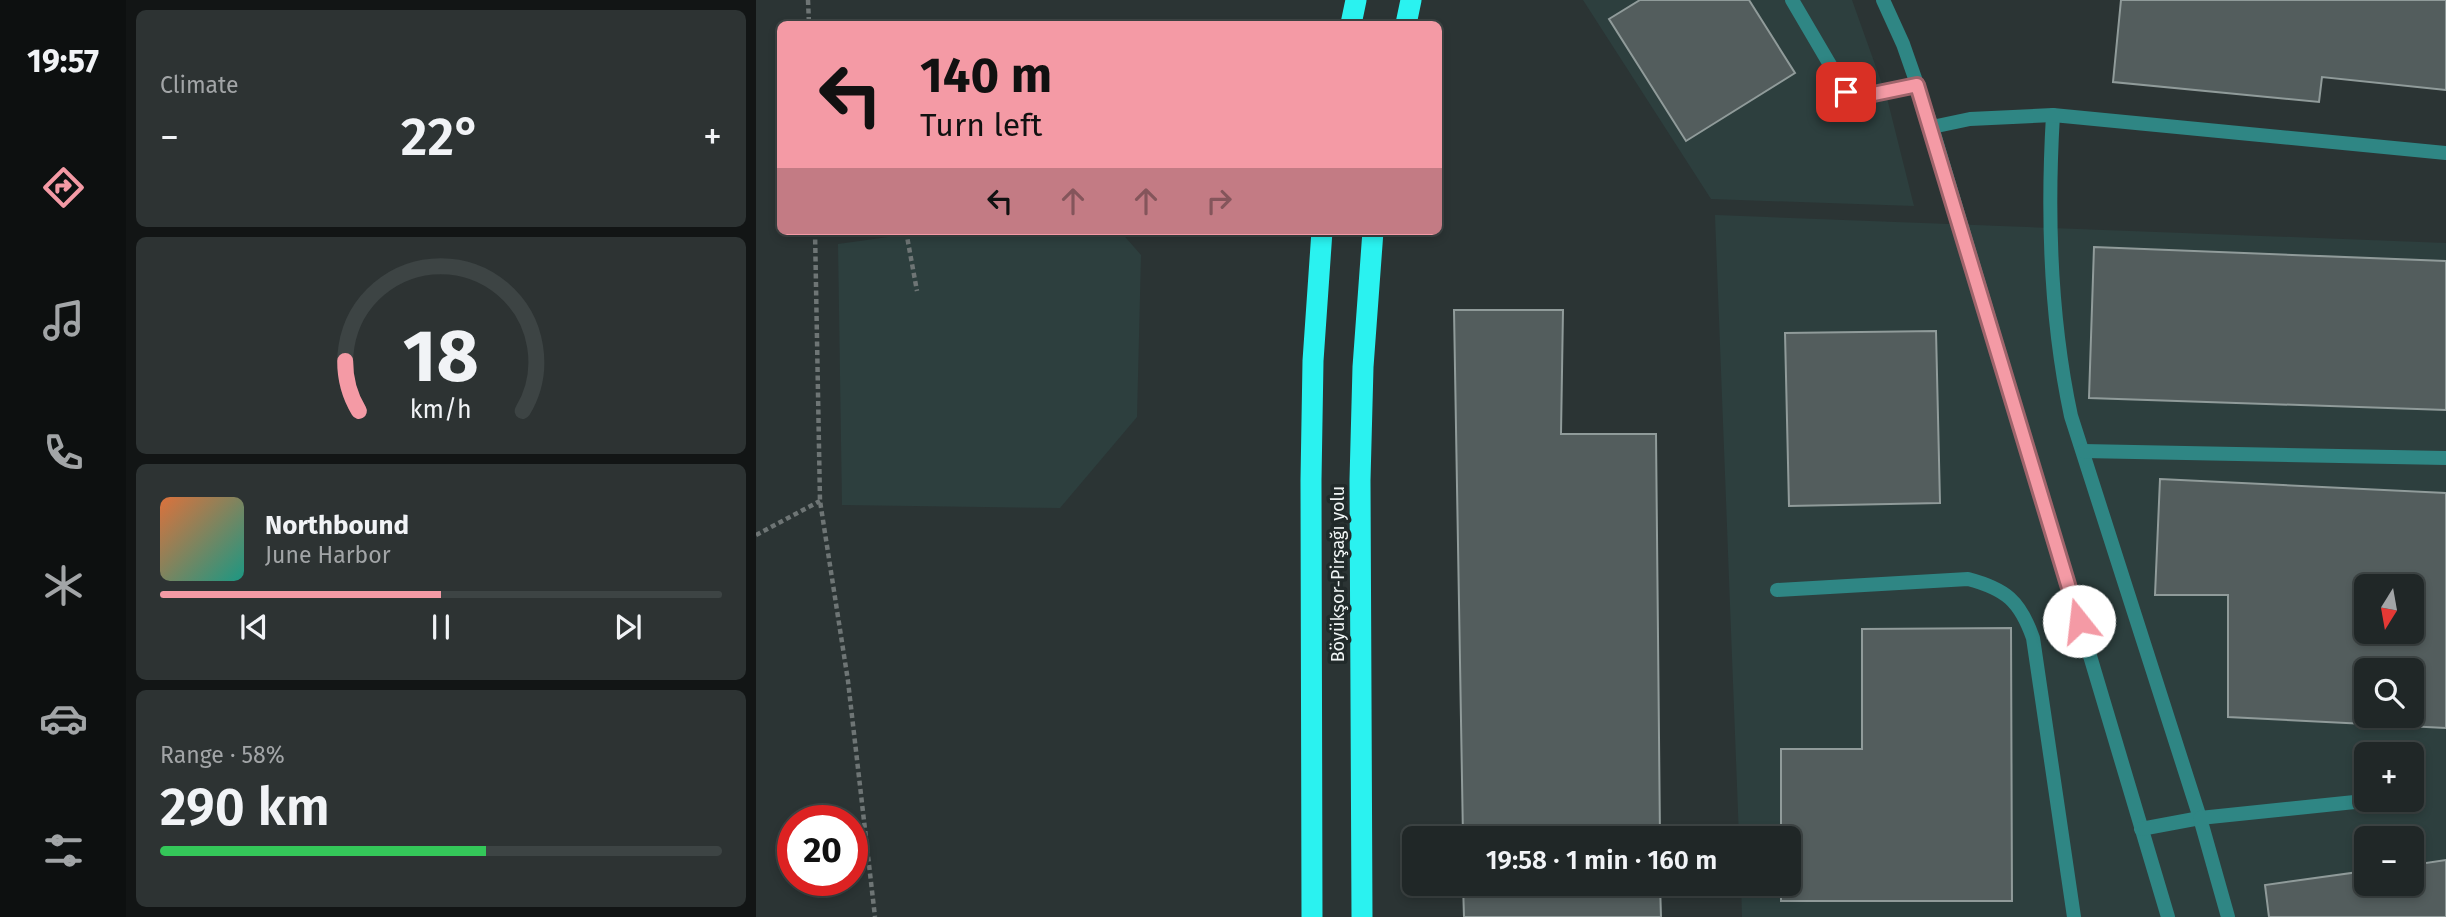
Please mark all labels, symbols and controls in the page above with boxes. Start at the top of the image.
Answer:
text: 19:57 [27,42,99,80]
text: 140 m [920,46,1052,105]
icon: left [805,49,896,140]
pin [1816,62,1876,122]
text: Climate [160,71,239,99]
icon: arrive [1827,73,1865,111]
text: 22° [401,106,481,169]
text: Turn left [920,106,1042,144]
text: − [160,114,179,160]
text: + [703,114,722,160]
icon: directions [39,163,88,212]
icon: left [981,182,1019,220]
icon: ahead [1054,182,1092,220]
icon: ahead [1127,182,1165,220]
icon: right [1200,182,1238,220]
icon: music [39,296,88,345]
text: 18 [403,314,479,401]
text: km/h [410,395,472,425]
icon: phone [39,428,88,477]
street label: Böyükşor-Pirşağı yolu [1327,486,1349,662]
text: Northbound [265,510,409,541]
text: June Harbor [265,541,391,569]
icon: climate [39,561,88,610]
north arrow [2354,574,2424,644]
map controls [2354,574,2424,896]
position arrow [2042,584,2116,658]
icon: previous [235,608,273,646]
icon: pause [422,608,460,646]
icon: next [609,608,647,646]
button: search [2354,658,2424,728]
icon: car [39,694,88,743]
text: Range · 58% [160,741,285,769]
button: + [2354,742,2424,812]
text: 290 km [160,776,330,839]
speed limit sign: 20 [777,805,868,896]
icon: filters [39,826,88,875]
button: − [2354,826,2424,896]
text: 19:58 · 1 min · 160 m [1486,845,1717,876]

